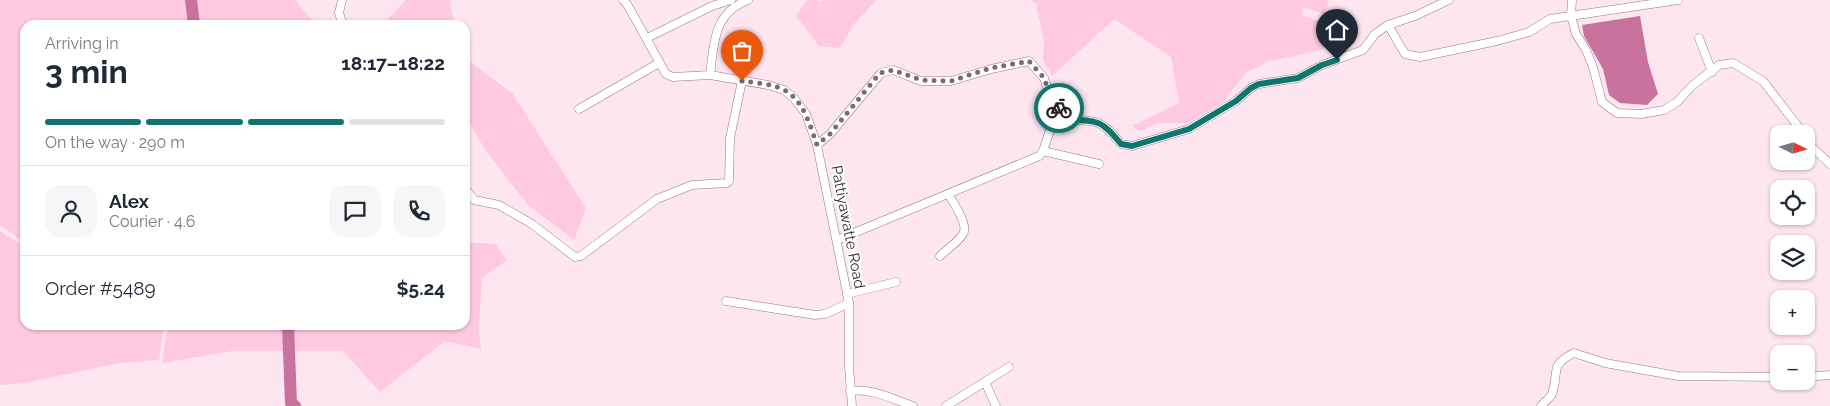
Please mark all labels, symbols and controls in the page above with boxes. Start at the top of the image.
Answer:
pin [1316,9,1358,60]
icon: home [1323,16,1351,44]
pin [721,30,763,81]
text: Arriving in [45,34,119,53]
icon: bag [728,37,756,65]
text: 18:17–18:22 [341,52,445,74]
text: 3 min [45,53,128,90]
courier [1034,83,1084,133]
icon: bike [1045,94,1073,122]
north arrow [1770,125,1815,170]
map controls [1770,125,1815,390]
text: On the way · 290 m [45,133,185,152]
street label: Pattiyawatte Road [827,164,869,290]
button: locate [1770,180,1815,225]
button: person [45,185,97,237]
button: chat [329,185,381,237]
button: phone [393,185,445,237]
text: Alex [109,190,149,212]
text: Courier · 4.6 [109,212,195,231]
button: layers [1770,235,1815,280]
text: Order #5489 [45,277,156,299]
text: $5.24 [397,277,445,299]
button: + [1770,290,1815,335]
button: − [1770,345,1815,390]

